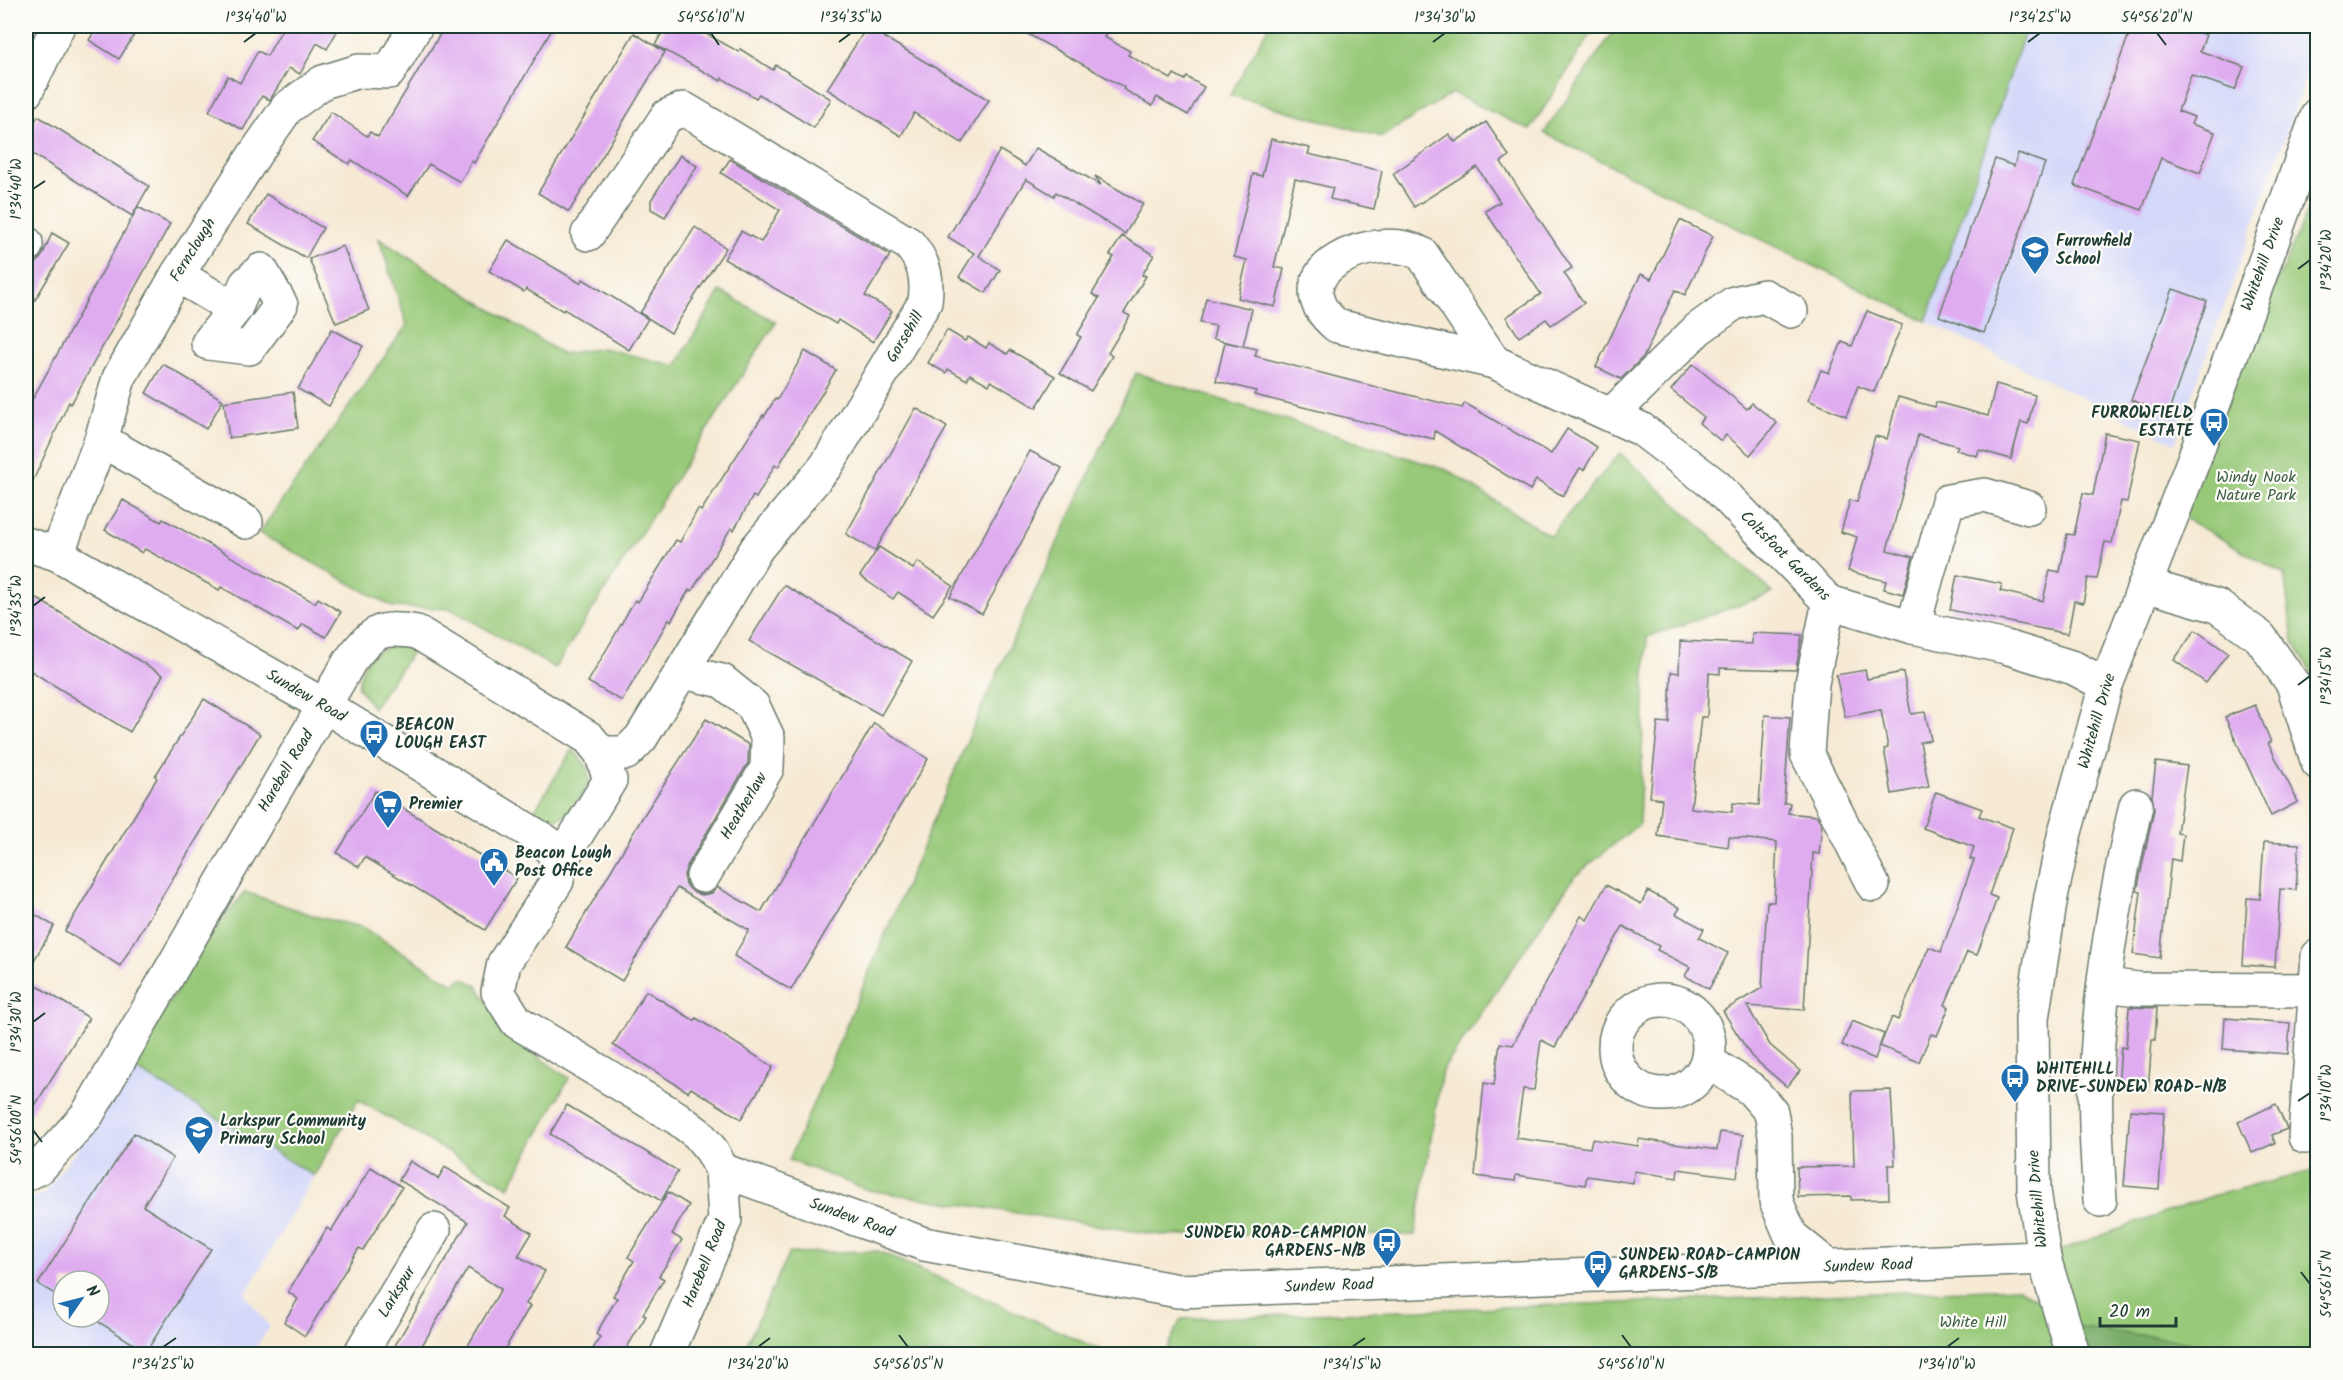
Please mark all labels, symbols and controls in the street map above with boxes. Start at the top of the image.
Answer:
text: 1°34'40"W [225,6,287,30]
text: 54°56'10"N [677,6,745,30]
text: 1°34'35"W [820,6,882,30]
text: 1°34'30"W [1414,6,1476,30]
text: 1°34'25"W [2009,6,2071,30]
text: 54°56'20"N [2121,6,2193,30]
text: 1°34'40"W [5,158,29,220]
street label: Fernclough [163,213,223,287]
street label: Whitehill Drive [2234,214,2292,314]
place label: Furrowfield School [2056,229,2132,272]
text: 1°34'20"W [2315,229,2339,291]
school or university icon: Furrowfield School [2019,234,2051,276]
street label: Gorsehill [880,306,930,368]
place label: FURROWFIELD ESTATE [2091,401,2194,444]
bus stop icon: FURROWFIELD ESTATE [2198,406,2230,448]
park label: Windy Nook Nature Park [2216,465,2297,508]
street label: Coltsfoot Gardens [1734,505,1836,607]
text: 1°34'35"W [5,575,29,637]
text: 1°34'15"W [2315,647,2339,705]
street label: Sundew Road [261,663,352,730]
street label: Whitehill Drive [2071,670,2123,772]
place label: BEACON LOUGH EAST [395,713,487,756]
bus stop icon: BEACON LOUGH EAST [358,718,390,760]
street label: Harebell Road [251,724,321,817]
street label: Heatherlaw [714,767,774,845]
supermarket icon: Premier [372,788,404,830]
place label: Premier [409,792,463,817]
place label: Beacon Lough Post Office [515,841,612,884]
public building icon: Beacon Lough Post Office [478,846,510,888]
text: 1°34'30"W [5,991,29,1053]
place label: WHITEHILL DRIVE-SUNDEW ROAD-N/B [2036,1057,2227,1100]
bus stop icon: WHITEHILL DRIVE-SUNDEW ROAD-N/B [1999,1062,2031,1104]
text: 1°34'10"W [2315,1064,2339,1122]
text: 54°56'00"N [5,1095,29,1165]
place label: Larkspur Community Primary School [220,1109,367,1152]
school or university icon: Larkspur Community Primary School [183,1114,215,1156]
street label: Whitehill Drive [2021,1149,2055,1249]
street label: Sundew Road [806,1191,899,1245]
street label: Harebell Road [676,1215,734,1312]
place label: SUNDEW ROAD-CAMPION GARDENS-N/B [1185,1221,1366,1264]
bus stop icon: SUNDEW ROAD-CAMPION GARDENS-N/B [1371,1226,1403,1268]
place label: SUNDEW ROAD-CAMPION GARDENS-S/B [1619,1243,1800,1286]
bus stop icon: SUNDEW ROAD-CAMPION GARDENS-S/B [1582,1248,1614,1290]
text: 54°56'15"N [2315,1250,2339,1318]
street label: Sundew Road [1823,1252,1914,1280]
street label: Larkspur [372,1260,423,1323]
north arrow [51,1269,111,1329]
street label: Sundew Road [1284,1272,1375,1300]
text: N [79,1280,105,1303]
scale bar [2100,1290,2176,1328]
text: 20 m [2109,1298,2150,1327]
park label: White Hill [1939,1310,2007,1335]
text: 1°34'25"W [132,1353,194,1377]
text: 1°34'20"W [727,1353,789,1377]
text: 54°56'05"N [873,1353,943,1377]
text: 1°34'15"W [1323,1353,1381,1377]
text: 54°56'10"N [1597,1353,1665,1377]
text: 1°34'10"W [1918,1353,1976,1377]

